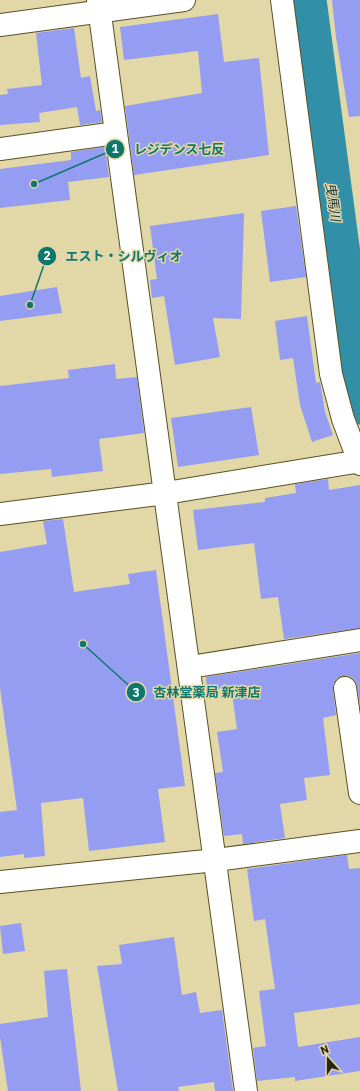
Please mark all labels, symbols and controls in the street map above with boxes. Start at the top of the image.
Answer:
callout: レジデンス七反 [105,137,232,162]
text: 1 [111,141,119,156]
text: レジデンス七反 [134,141,224,158]
water label: 曳馬川 [322,181,344,224]
callout: エスト・シルヴィオ [37,243,190,268]
text: 2 [43,248,51,263]
text: エスト・シルヴィオ [65,248,183,265]
callout: 杏林堂薬局 新津店 [126,680,269,705]
text: 杏林堂薬局 新津店 [153,684,261,701]
text: 3 [132,685,140,700]
north arrow [308,1039,348,1079]
text: N [318,1042,331,1058]

